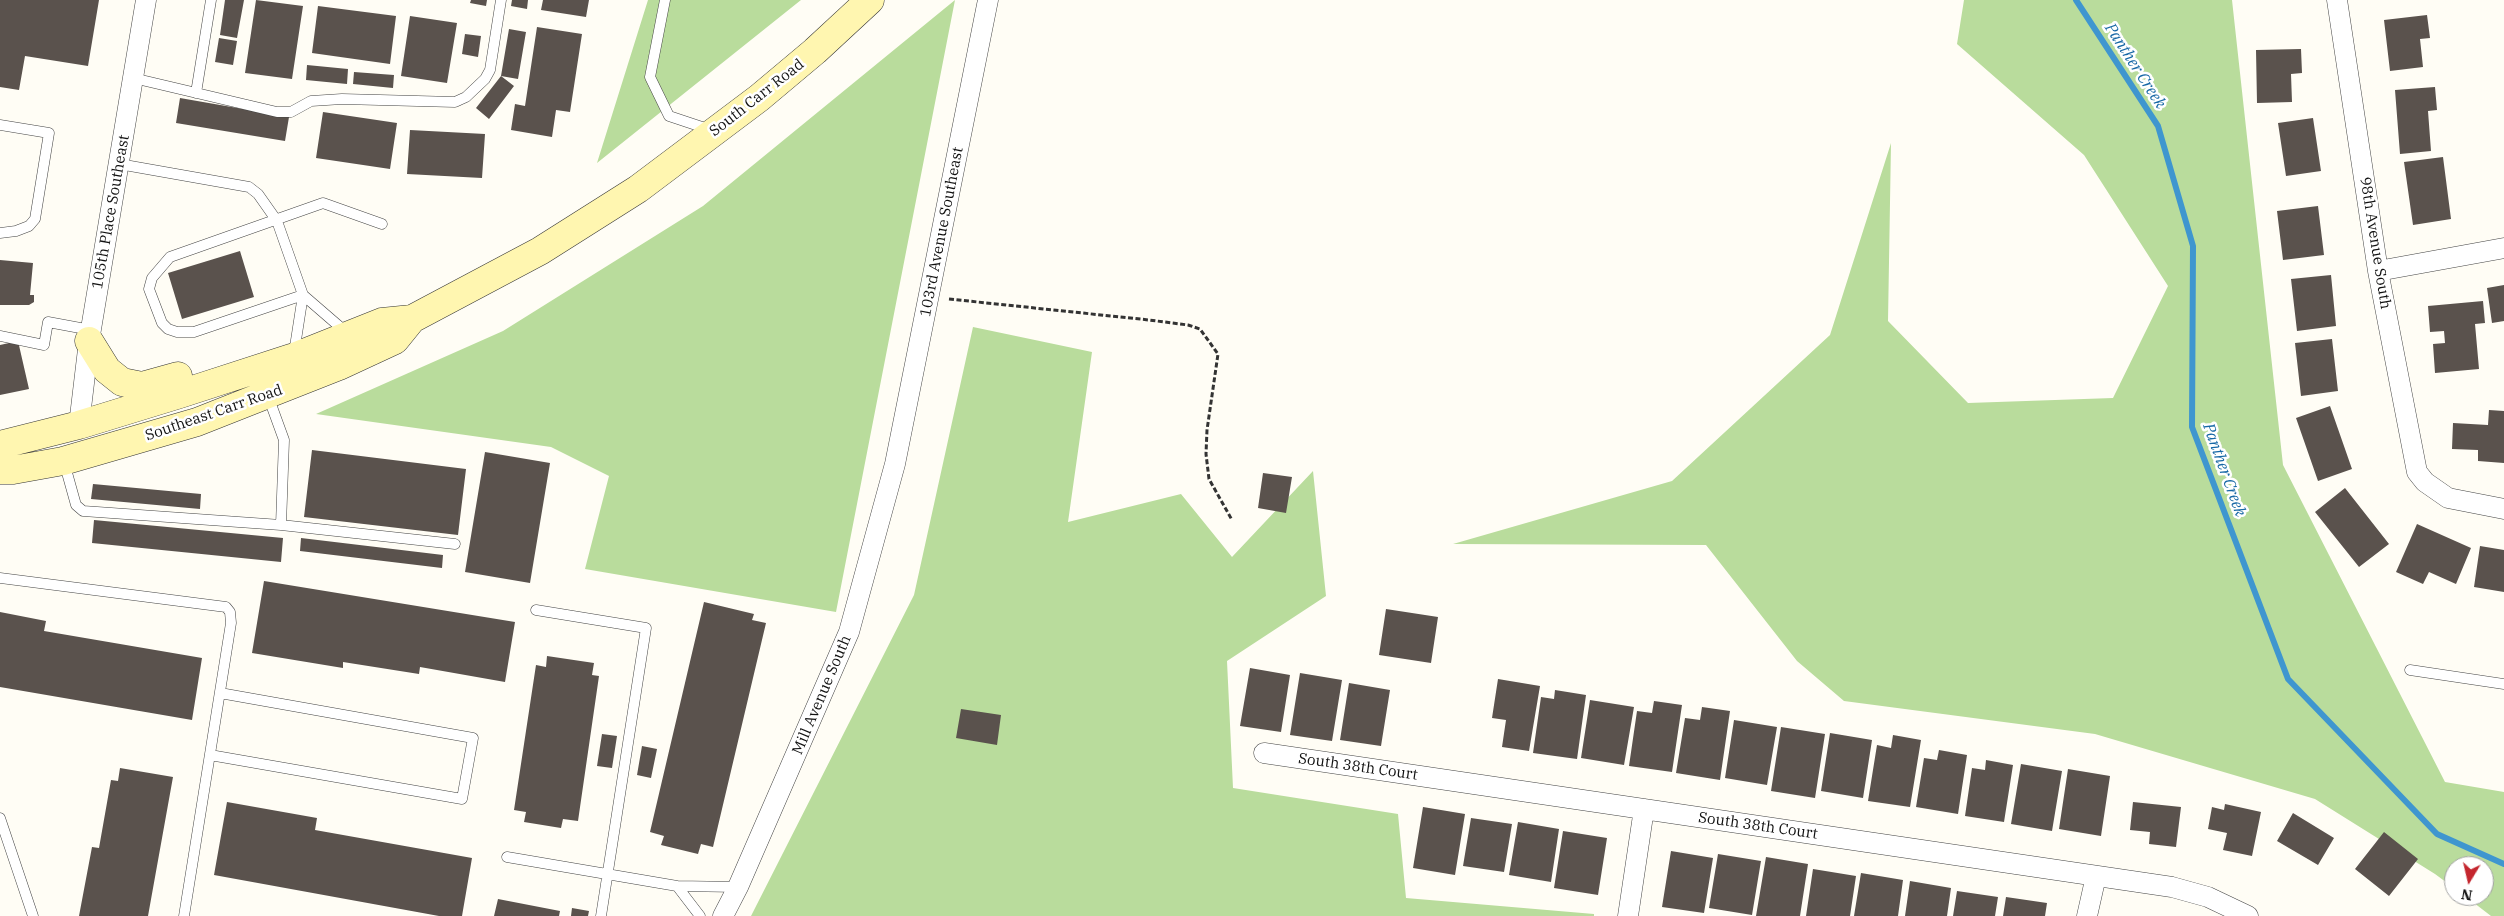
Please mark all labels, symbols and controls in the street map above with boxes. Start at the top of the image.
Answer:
water label: Panther Creek [2100,20,2170,112]
street label: South Carr Road [706,56,808,140]
street label: 105th Place Southeast [89,133,133,291]
street label: 103rd Avenue Southeast [917,146,967,318]
street label: 98th Avenue South [2356,176,2394,310]
street label: Southeast Carr Road [143,381,285,445]
water label: Panther Creek [2198,421,2250,519]
street label: Mill Avenue South [789,633,855,757]
street label: South 38th Court [1297,750,1419,784]
street label: South 38th Court [1697,809,1819,843]
north arrow [2444,856,2494,906]
text: N [2460,885,2474,905]

